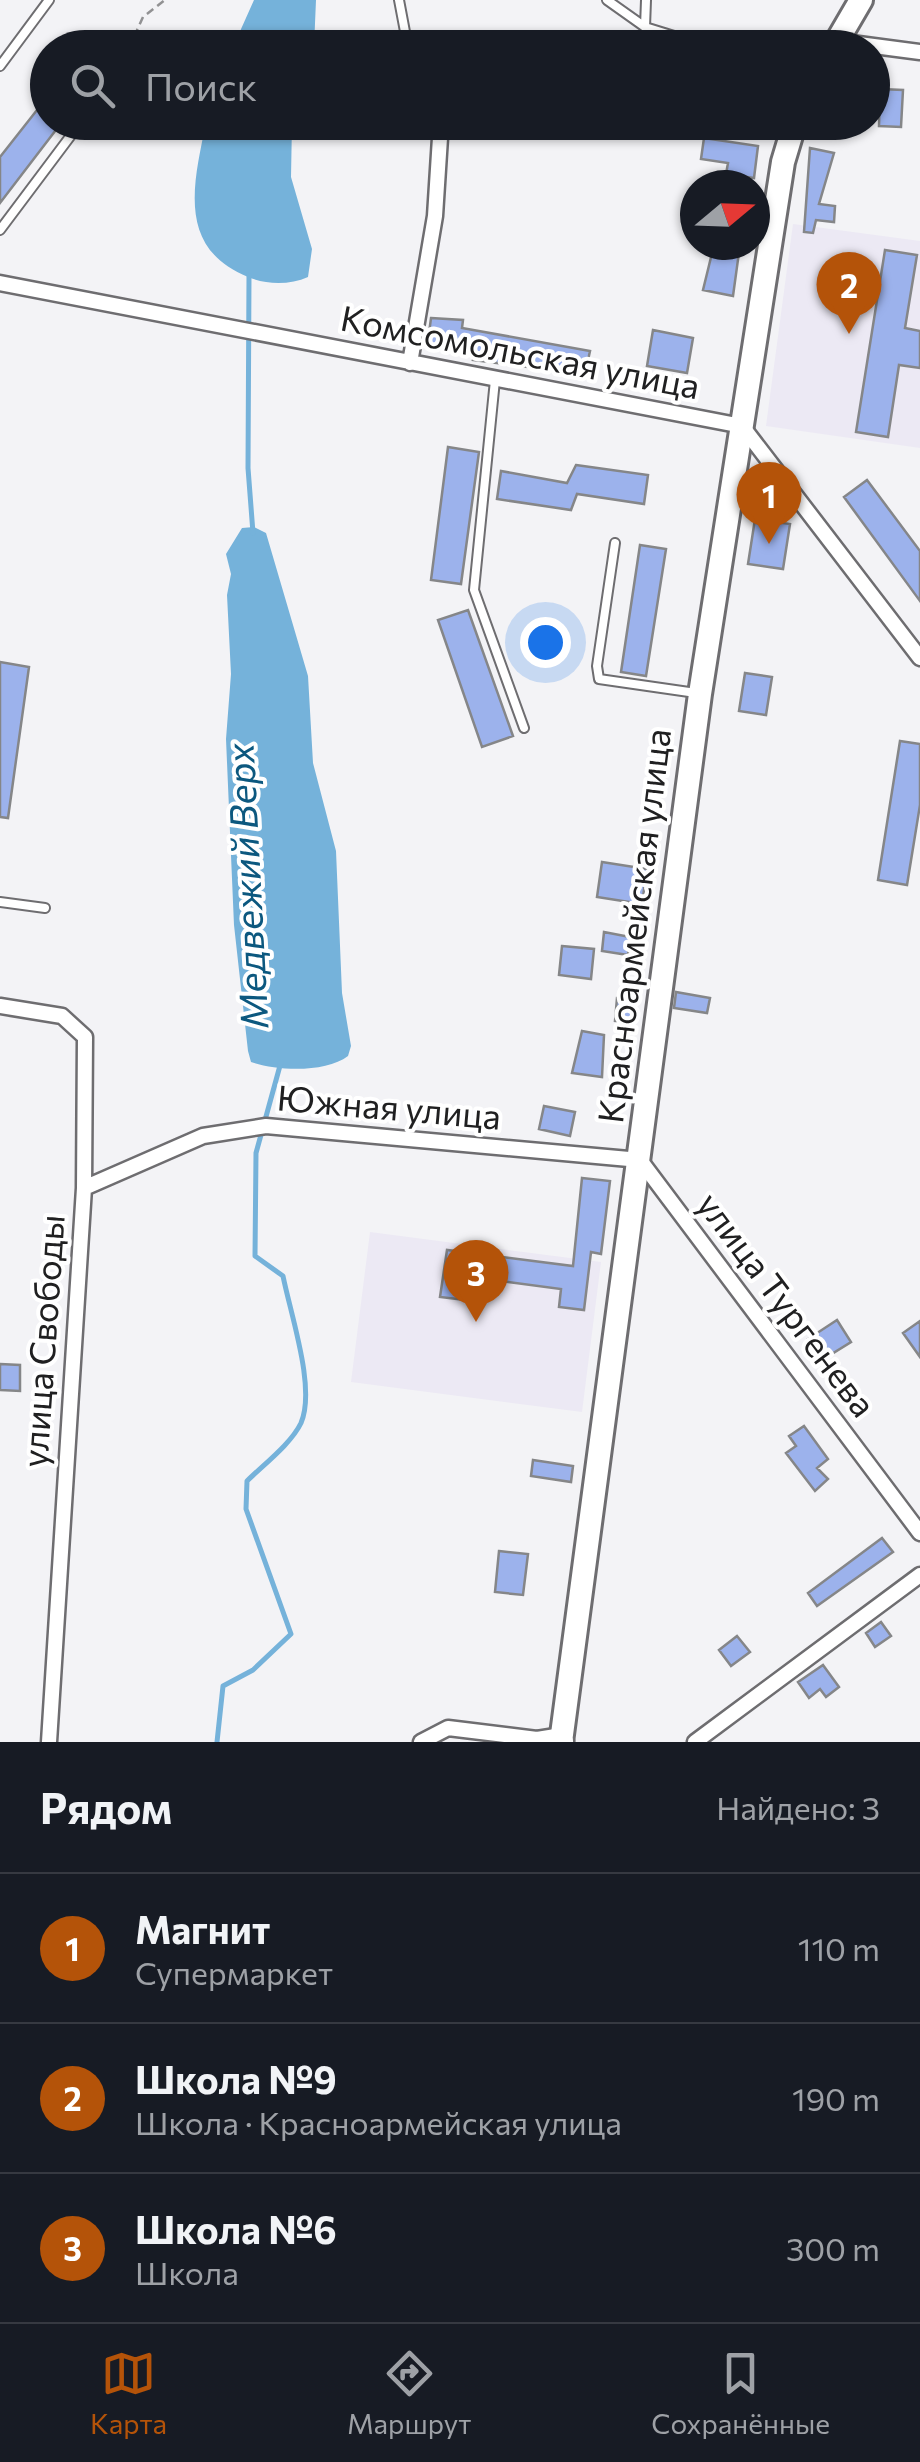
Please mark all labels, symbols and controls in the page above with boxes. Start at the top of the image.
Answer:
search box [30,30,890,140]
icon: search [65,58,120,113]
text: Поиск [145,62,257,109]
north arrow [680,170,770,260]
pin: 2 [816,252,882,334]
street label: Комсомольская улица [337,295,704,406]
pin: 1 [736,462,802,544]
your location [520,617,571,668]
street label: Красноармейская улица [587,726,678,1125]
water label: Медвежий Верх [215,741,276,1030]
street label: Южная улица [275,1074,503,1137]
street label: улица Тургенева [690,1183,886,1424]
street label: улица Свободы [11,1213,72,1469]
pin: 3 [444,1240,508,1322]
text: Рядом [40,1781,172,1833]
text: Найдено: 3 [716,1787,880,1827]
text: Магнит [135,1905,270,1952]
text: 1 [65,1928,80,1968]
text: 110 m [798,1928,880,1968]
text: Супермаркет [135,1952,333,1992]
text: Школа №9 [135,2055,337,2102]
text: 2 [63,2078,82,2118]
text: 190 m [792,2078,880,2118]
text: Школа · Красноармейская улица [135,2102,622,2142]
text: Школа №6 [135,2205,337,2252]
text: 3 [63,2228,82,2268]
text: 300 m [786,2228,880,2268]
text: Школа [135,2252,239,2292]
tab: Карта [90,2346,167,2440]
tab: Маршрут [347,2346,471,2440]
tab: Сохранённые [651,2346,830,2440]

